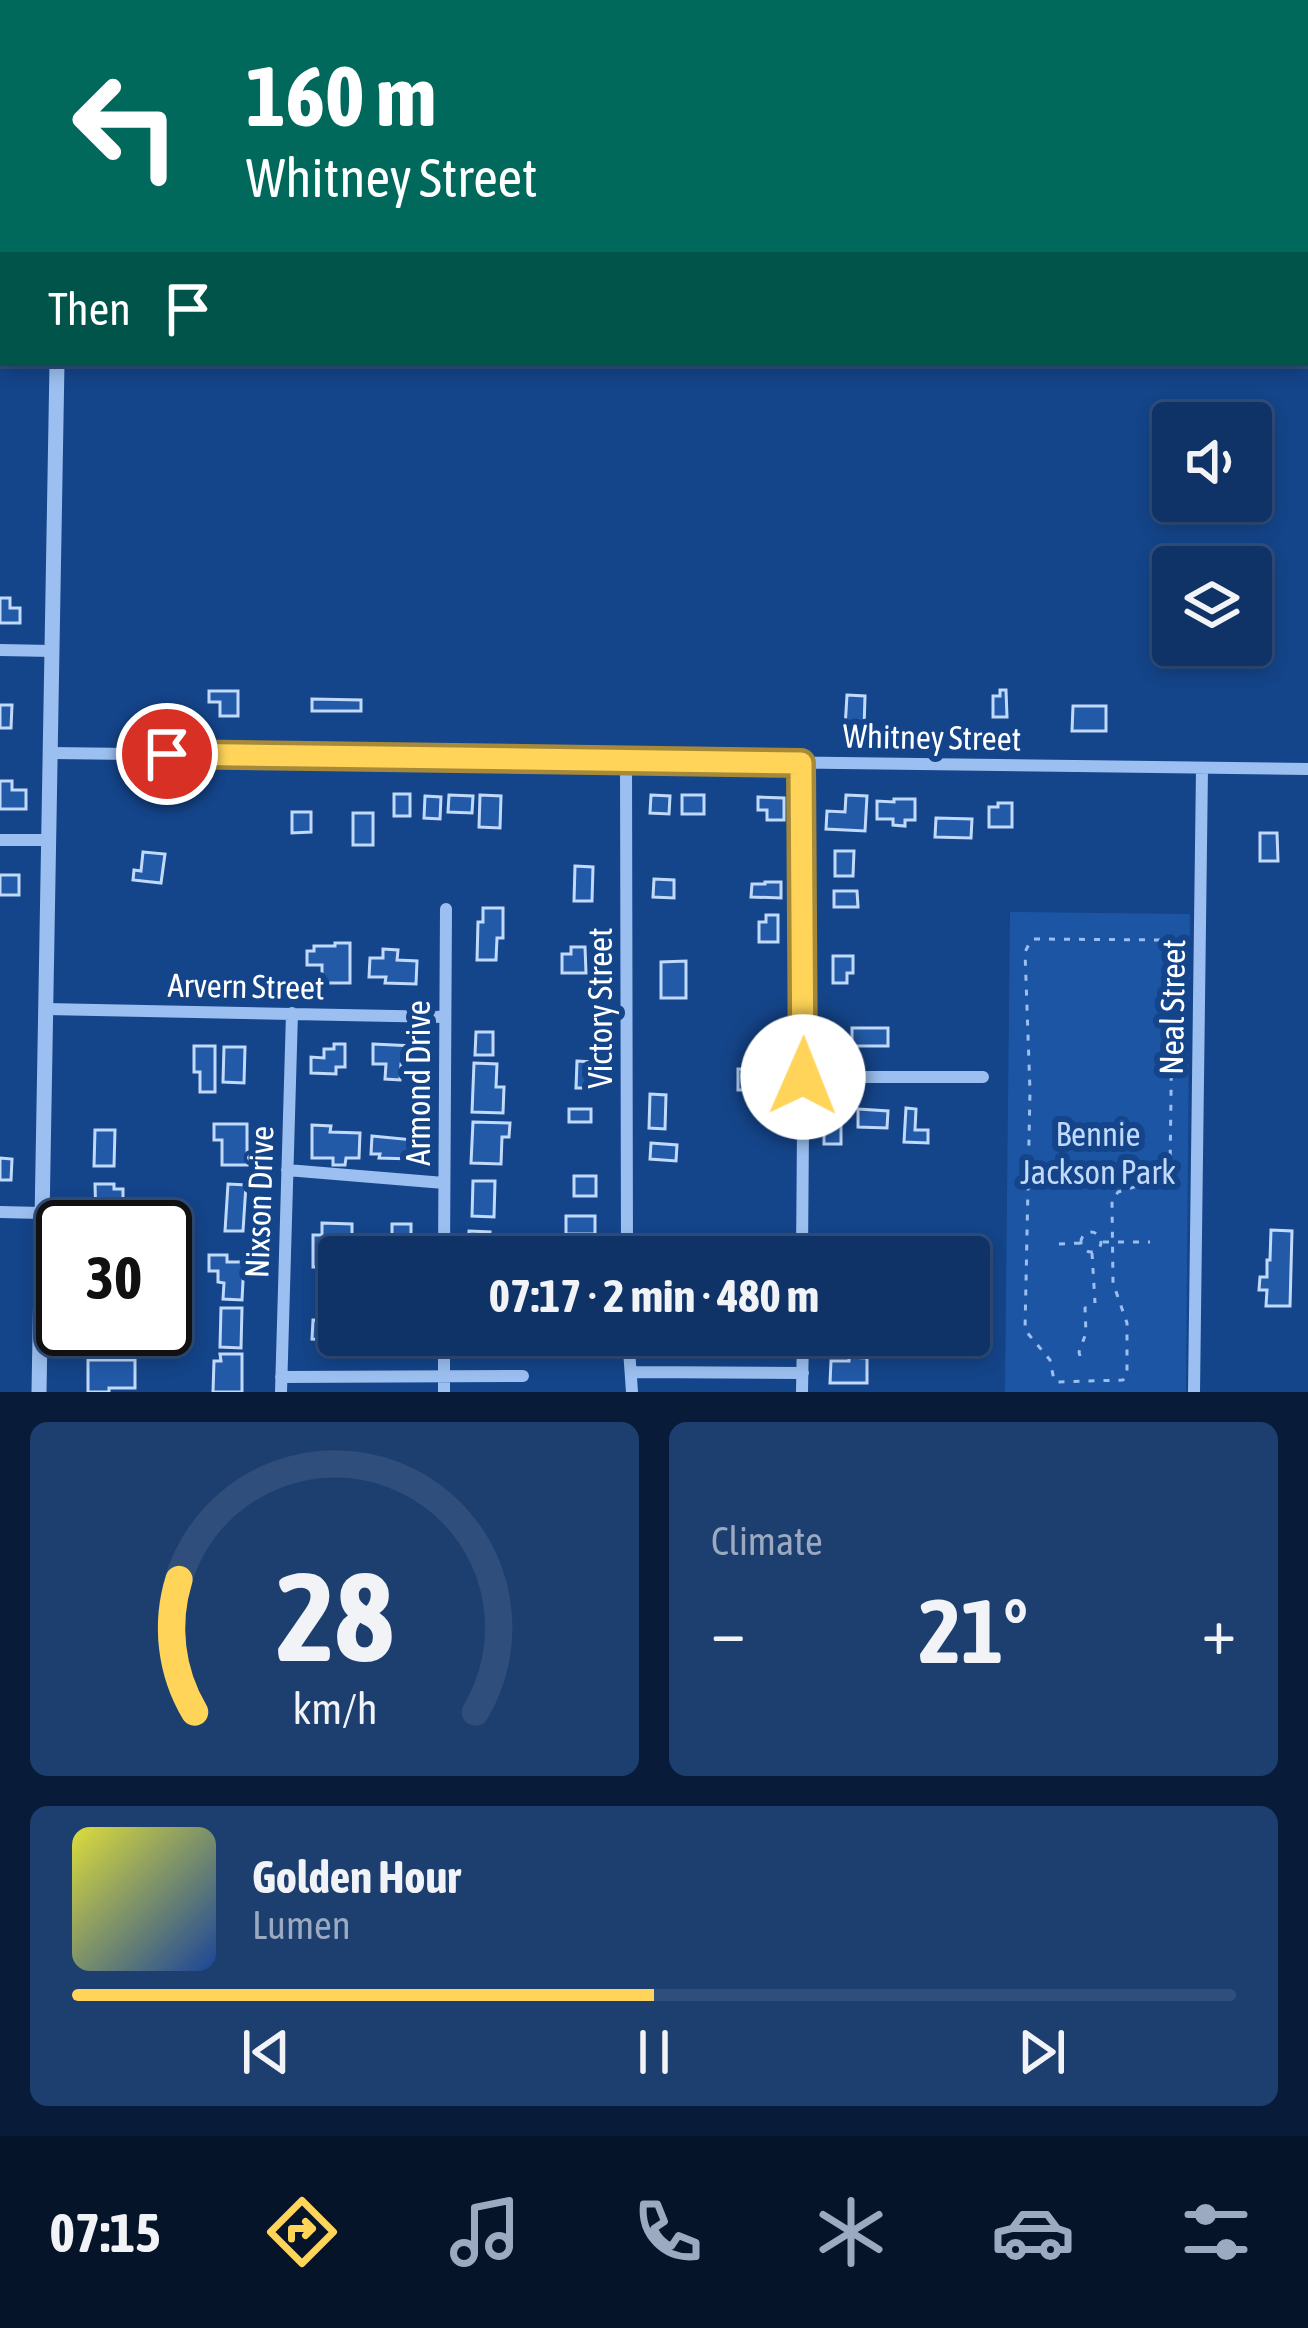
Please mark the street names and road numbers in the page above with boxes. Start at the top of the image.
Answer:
street label: Whitney Street [843,716,1021,758]
street label: Victory Street [581,928,619,1088]
street label: Neal Street [1152,939,1192,1075]
street label: Arvern Street [167,966,325,1006]
street label: Armond Drive [399,1000,437,1166]
street label: Nixson Drive [237,1125,281,1279]

